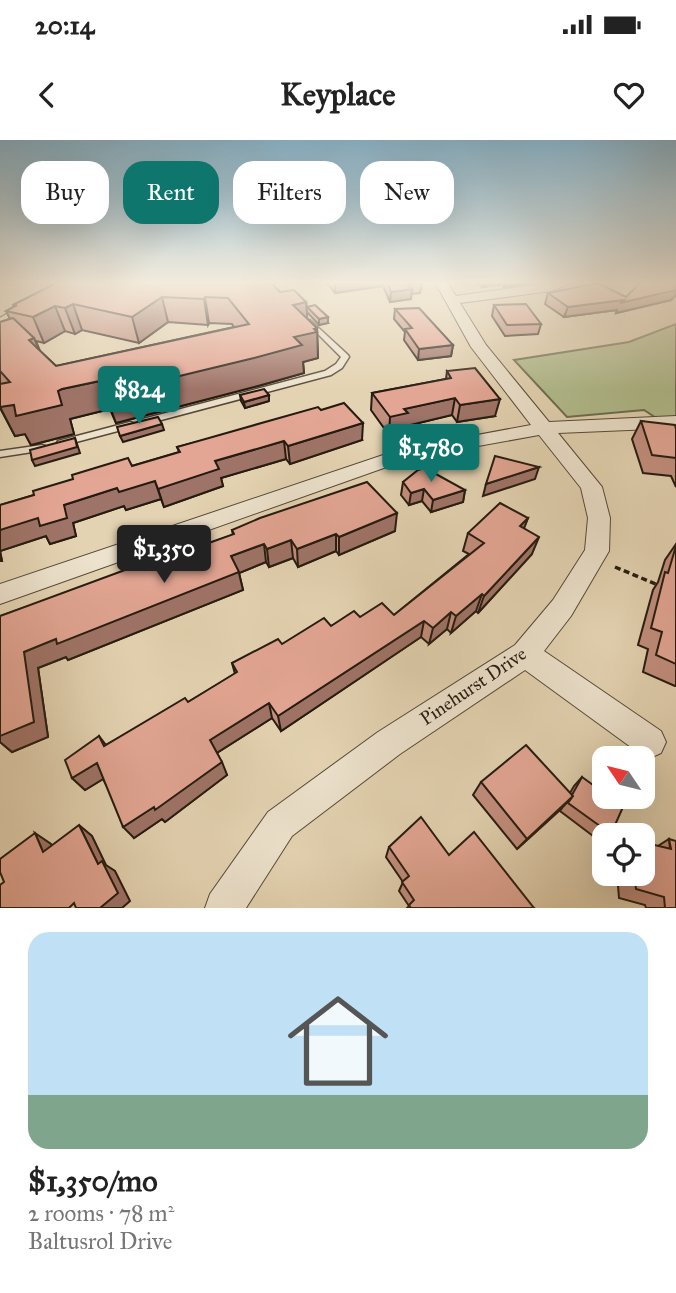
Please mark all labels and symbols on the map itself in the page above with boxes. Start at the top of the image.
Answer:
pin: $824 [98,366,180,426]
pin: $1,780 [374,424,488,484]
pin: $1,350 [107,526,221,585]
street label: Pinehurst Drive [415,642,531,730]
north arrow [592,746,654,808]

